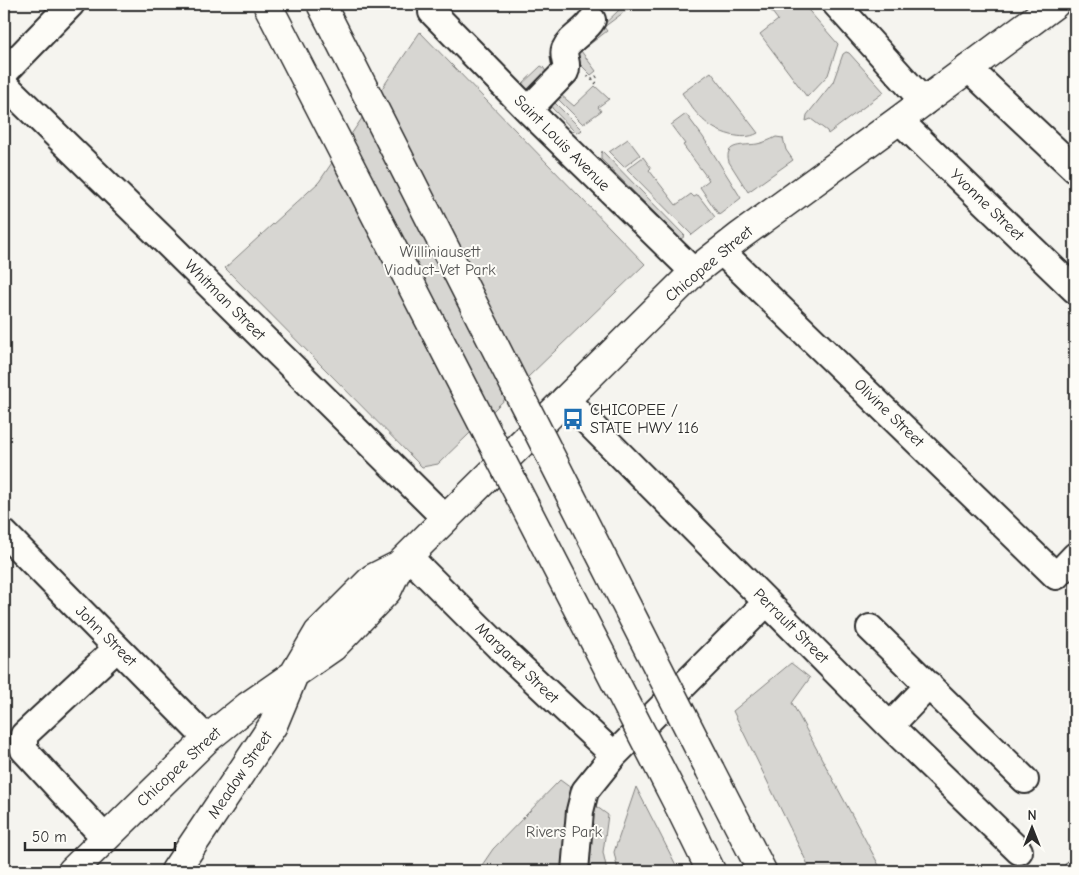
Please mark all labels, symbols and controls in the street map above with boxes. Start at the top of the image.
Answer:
street label: Saint Louis Avenue [510,91,614,195]
street label: Yvonne Street [946,165,1028,245]
street label: Chicopee Street [662,222,757,306]
park label: Williniausett Viaduct-Vet Park [384,243,496,279]
street label: Whitman Street [181,256,269,344]
street label: Olivine Street [850,375,928,451]
place label: CHICOPEE / STATE HWY 116 [590,401,699,437]
bus stop icon: CHICOPEE / STATE HWY 116 [560,406,586,432]
street label: Perrault Street [750,585,833,668]
street label: John Street [72,602,140,670]
street label: Margaret Street [472,619,563,707]
street label: Chicopee Street [133,723,225,810]
street label: Meadow Street [204,728,276,822]
north arrow [1006,802,1056,852]
text: N [1027,807,1037,824]
scale bar [25,820,175,852]
park label: Rivers Park [526,823,603,841]
text: 50 m [32,828,67,846]

